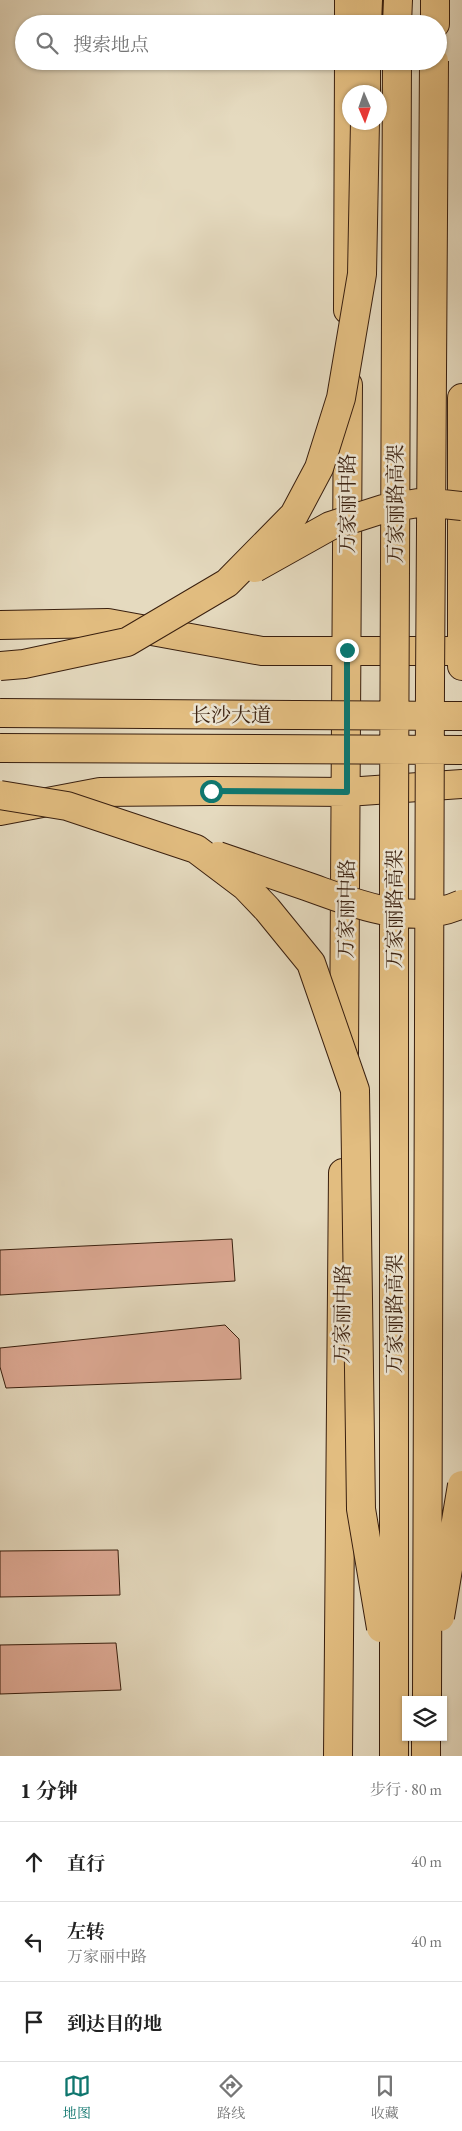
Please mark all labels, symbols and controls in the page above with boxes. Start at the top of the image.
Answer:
search box [15,15,447,70]
icon: search [33,29,61,57]
text: 搜索地点 [73,32,149,57]
north arrow [342,85,387,130]
street label: 万家丽路高架 [382,444,408,564]
street label: 万家丽中路 [334,454,360,554]
route end [336,639,359,662]
street label: 长沙大道 [191,702,271,728]
route start [200,780,223,803]
street label: 万家丽路高架 [381,849,407,969]
street label: 万家丽中路 [332,859,360,959]
street label: 万家丽路高架 [381,1254,407,1374]
street label: 万家丽中路 [328,1264,356,1364]
map controls [402,1696,447,1741]
button: layers [402,1696,447,1741]
text: 1 分钟 [20,1777,78,1804]
text: 步行 · 80 m [369,1779,442,1800]
icon: ahead [20,1848,48,1876]
text: 直行 [67,1851,105,1876]
text: 40 m [411,1851,442,1872]
text: 左转 [67,1919,105,1944]
icon: left [20,1928,48,1956]
text: 40 m [411,1931,442,1952]
text: 万家丽中路 [67,1946,147,1967]
icon: arrive [20,2008,48,2036]
text: 到达目的地 [67,2011,162,2036]
tab: 地图 [63,2072,91,2122]
tab: 路线 [217,2072,245,2122]
tab: 收藏 [371,2072,399,2122]

